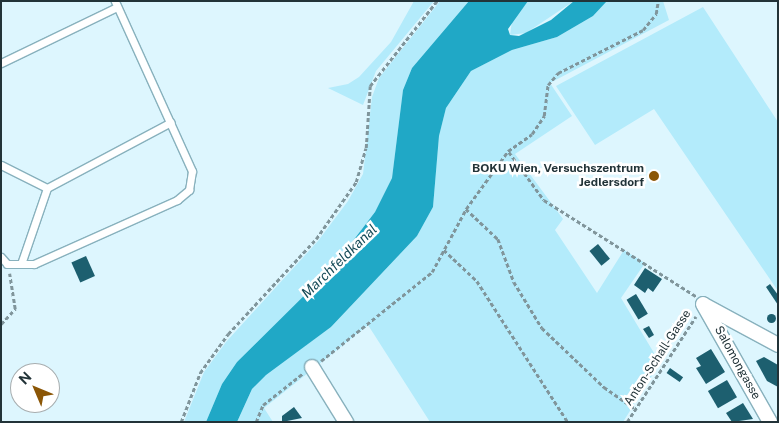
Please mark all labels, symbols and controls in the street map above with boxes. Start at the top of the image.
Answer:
place label: BOKU Wien, Versuchszentrum Jedlersdorf [472,162,644,190]
marker: BOKU Wien, Versuchszentrum Jedlersdorf [648,170,660,182]
water label: Marchfeldkanal [298,221,380,301]
street label: Anton-Schall-Gasse [622,307,694,409]
street label: Salomongasse [711,324,763,402]
north arrow [10,363,60,413]
text: N [16,369,35,388]

